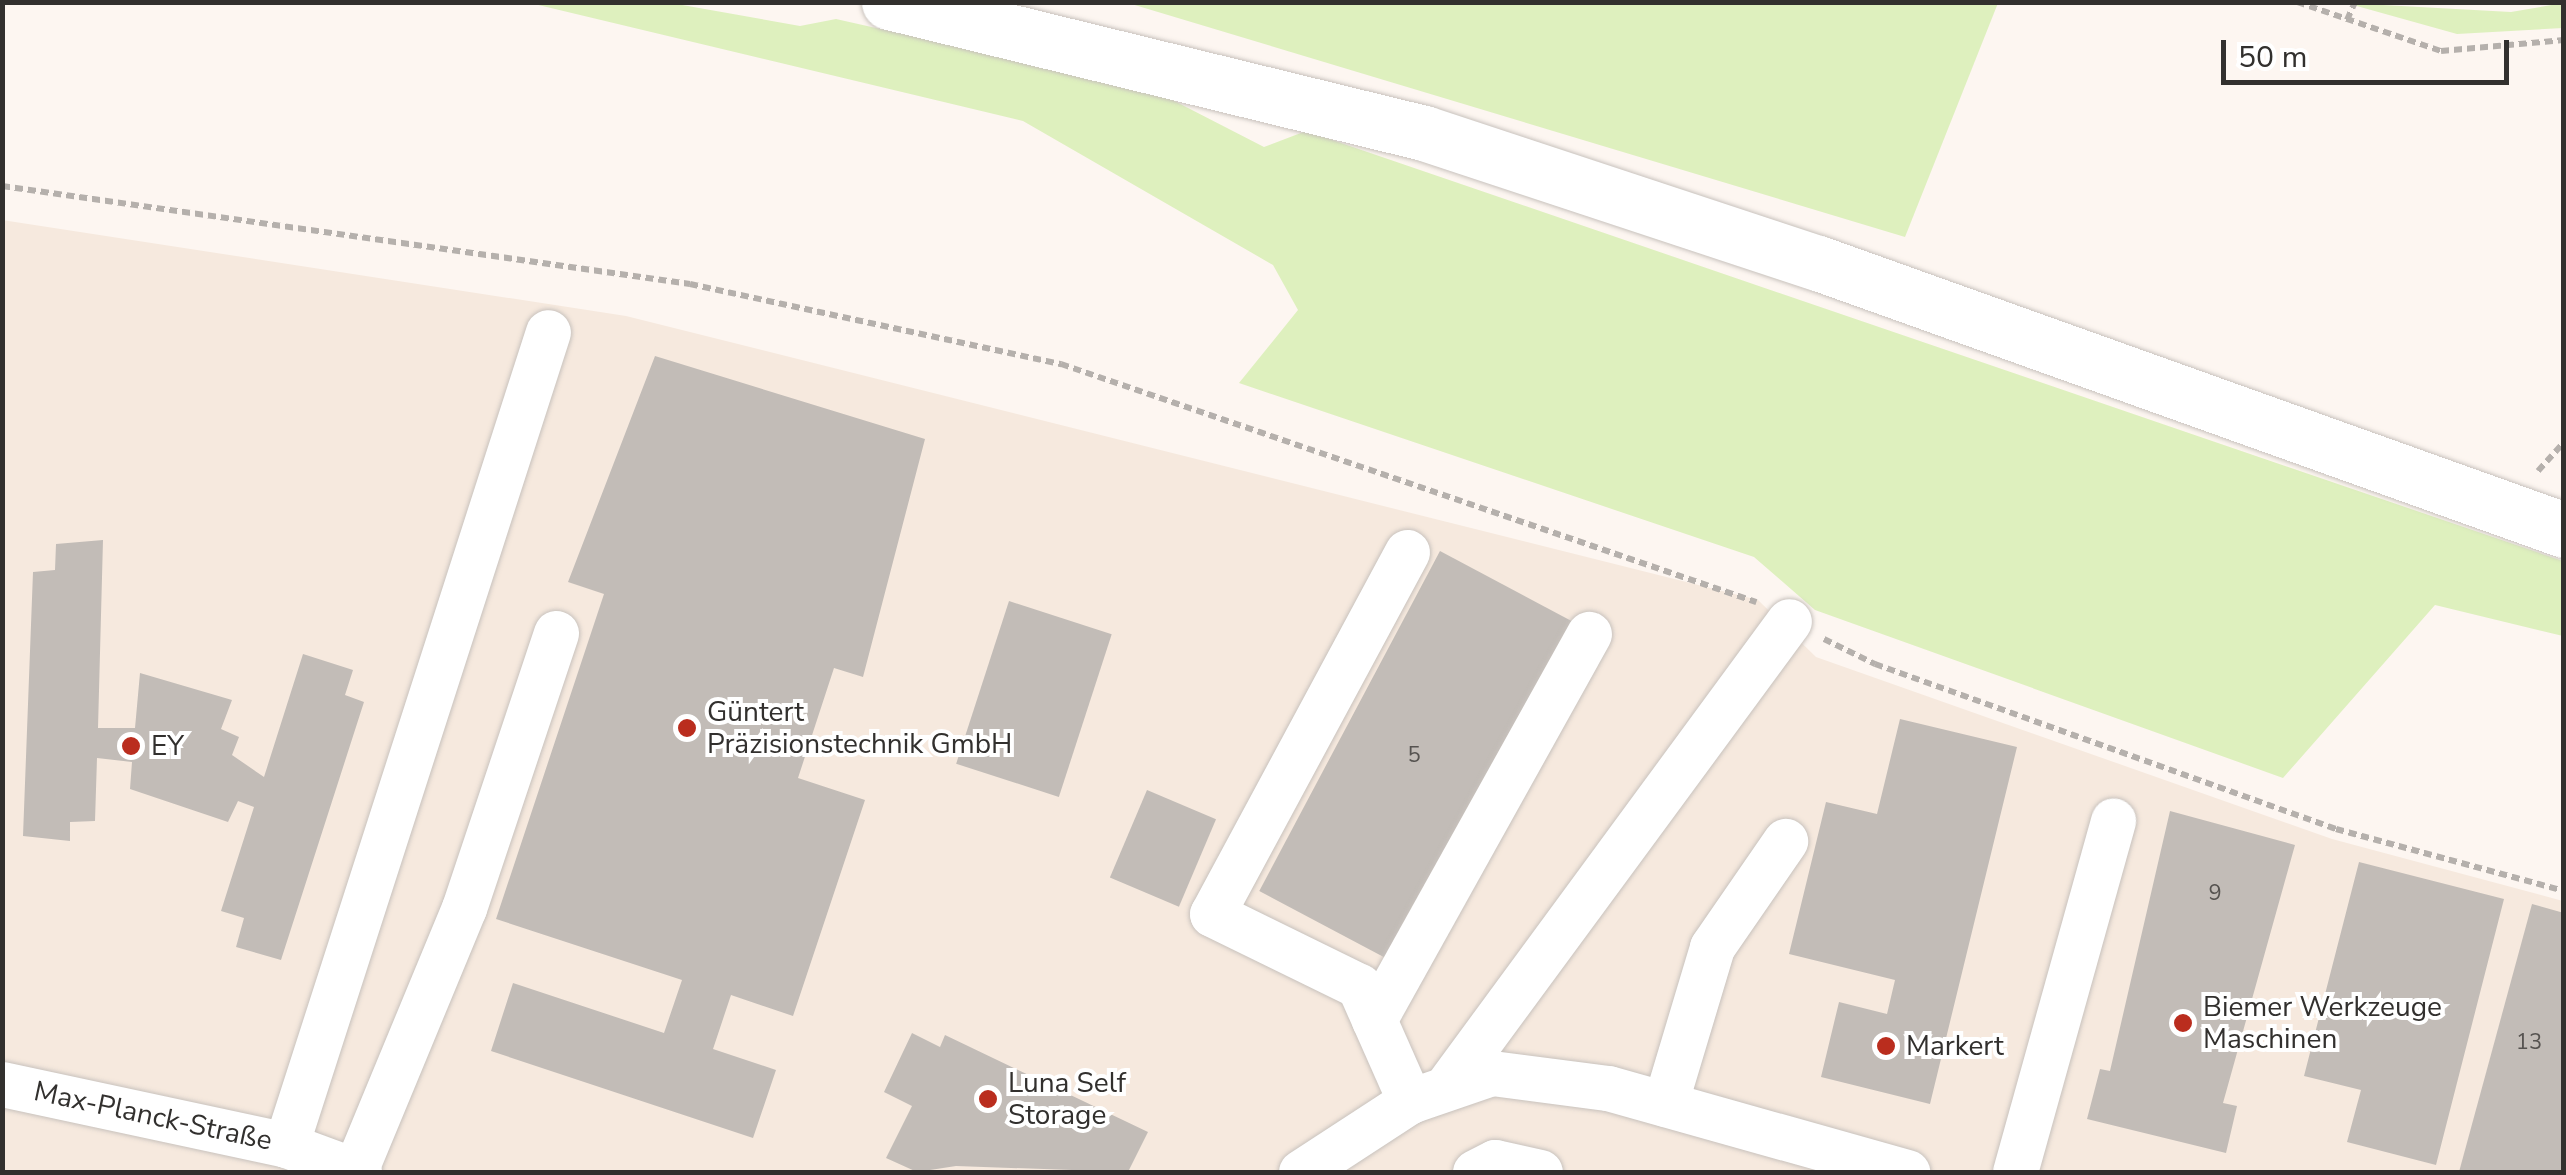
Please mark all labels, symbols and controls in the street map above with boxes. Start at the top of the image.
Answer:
scale bar [2226,20,2514,82]
text: 50 m [2238,37,2307,78]
place label: Güntert Präzisionstechnik GmbH [707,695,1012,761]
marker: Güntert Präzisionstechnik GmbH [676,717,698,739]
place label: EY [151,729,184,763]
marker: EY [120,735,142,757]
house number: 5 [1407,743,1421,769]
house number: 9 [2208,881,2222,907]
place label: Biemer Werkzeuge Maschinen [2203,990,2442,1056]
marker: Biemer Werkzeuge Maschinen [2172,1012,2194,1034]
place label: Markert [1906,1029,2004,1063]
house number: 13 [2516,1030,2542,1056]
marker: Markert [1875,1035,1897,1057]
place label: Luna Self Storage [1008,1066,1126,1132]
street label: Max-Planck-Straße [31,1074,275,1158]
marker: Luna Self Storage [977,1088,999,1110]

